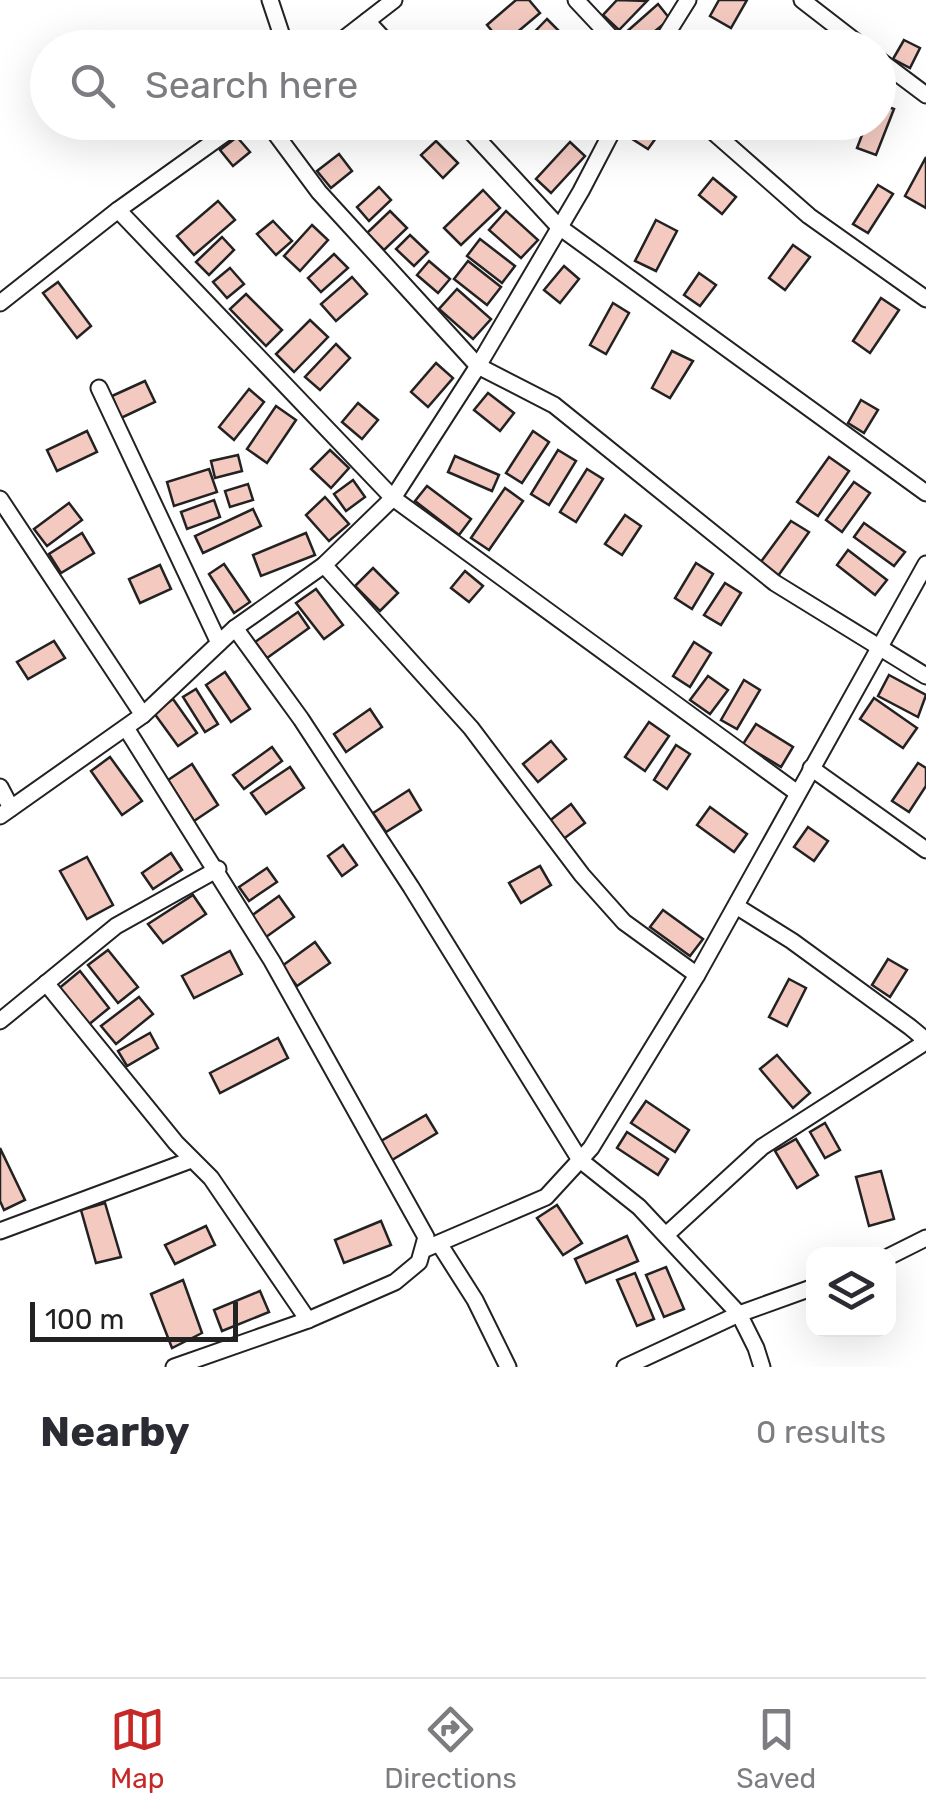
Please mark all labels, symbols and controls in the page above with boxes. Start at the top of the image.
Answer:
search box [30,30,896,140]
icon: search [65,58,120,113]
text: Search here [145,62,358,108]
map controls [806,1247,896,1337]
button: layers [806,1247,896,1337]
scale bar [30,1297,238,1342]
text: 100 m [45,1303,124,1336]
text: Nearby [40,1407,190,1457]
text: 0 results [756,1413,886,1451]
tab: Map [110,1702,165,1795]
tab: Directions [384,1702,517,1795]
tab: Saved [736,1702,816,1795]

